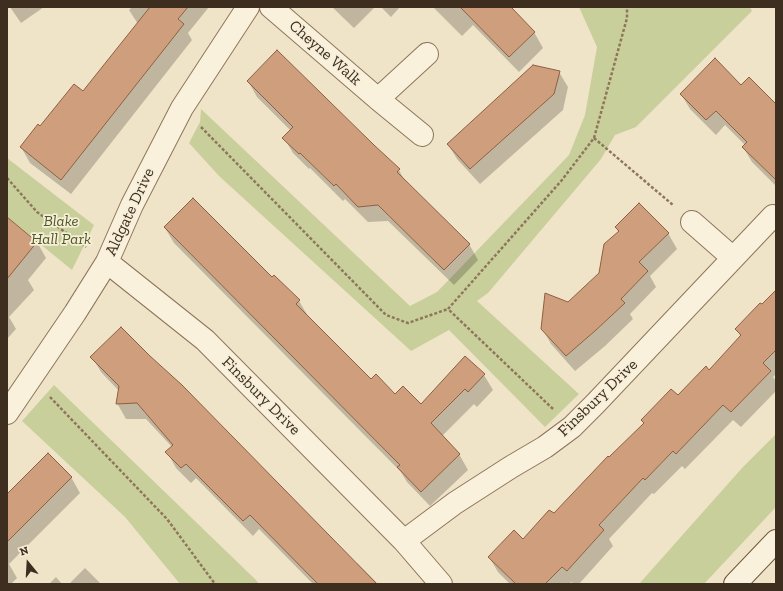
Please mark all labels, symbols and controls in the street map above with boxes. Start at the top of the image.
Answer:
street label: Cheyne Walk [285,16,365,90]
street label: Aldgate Drive [101,165,159,259]
park label: Blake Hall Park [31,211,91,249]
street label: Finsbury Drive [218,353,304,439]
street label: Finsbury Drive [554,355,642,441]
north arrow [8,543,48,583]
text: N [18,544,30,559]

